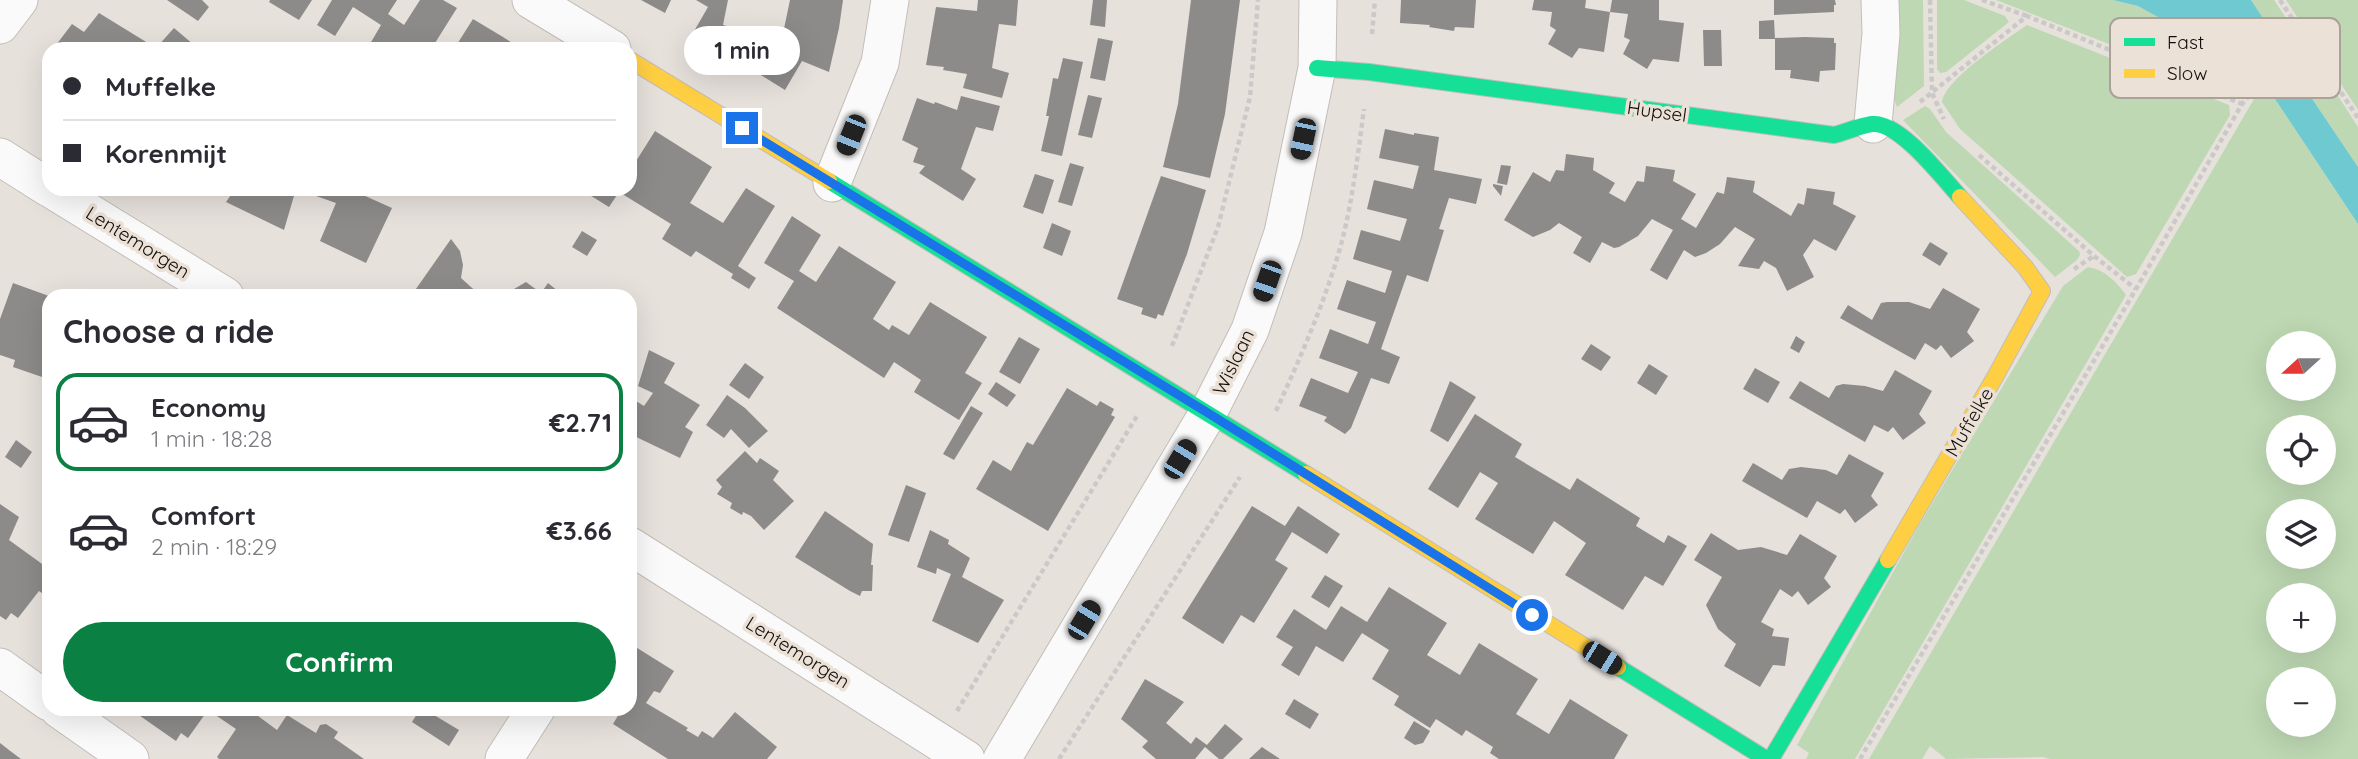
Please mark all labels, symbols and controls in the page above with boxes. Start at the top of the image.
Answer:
legend [2110,18,2340,98]
callout: 1 min [684,26,800,76]
text: Fast [2167,30,2204,54]
text: 1 min [714,36,770,65]
text: Slow [2167,61,2208,85]
text: Muffelke [105,70,216,103]
street label: Hupsel [1626,95,1688,127]
route end [726,112,758,144]
car [834,112,869,158]
car [1289,116,1318,162]
text: Korenmijt [105,137,227,170]
street label: Lentemorgen [82,201,194,283]
car [1251,258,1284,304]
text: Choose a ride [63,311,275,351]
street label: Wislaan [1207,325,1259,399]
north arrow [2266,331,2336,401]
map controls [2266,331,2336,737]
street label: Muffelke [1940,383,1998,461]
icon: car [67,391,130,454]
text: Economy [151,391,266,424]
text: €2.71 [549,406,612,439]
button: locate [2266,415,2336,485]
text: 1 min · 18:28 [151,424,272,453]
car [1161,436,1200,482]
icon: car [67,499,130,562]
text: Comfort [151,499,256,532]
button: layers [2266,499,2336,569]
text: €3.66 [547,514,612,547]
text: 2 min · 18:29 [151,532,277,561]
button: + [2266,583,2336,653]
car [1065,597,1104,643]
route start [1516,599,1548,631]
street label: Lentemorgen [742,611,854,693]
button: Confirm [63,622,616,702]
car [1579,638,1626,678]
button: − [2266,667,2336,737]

